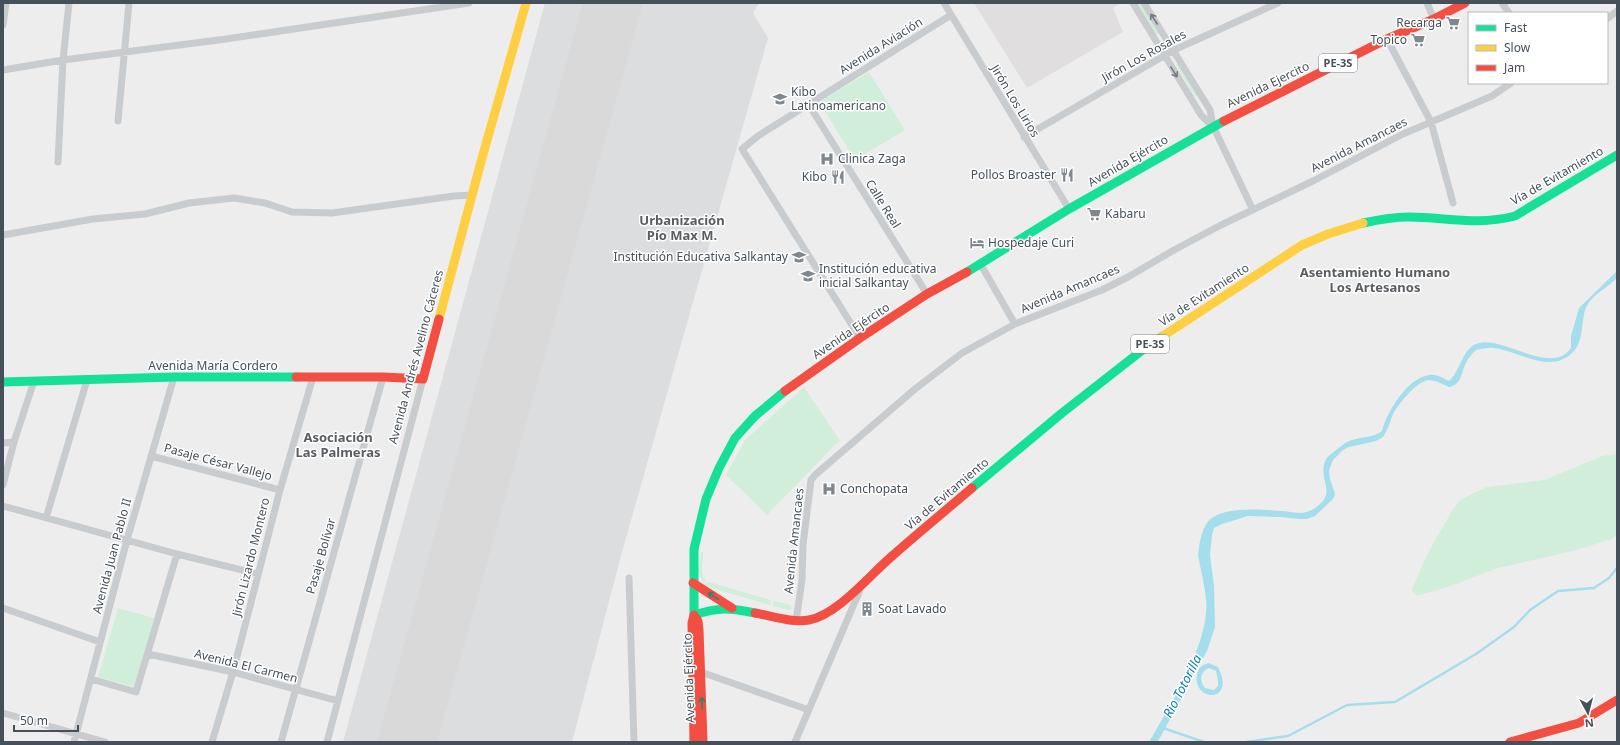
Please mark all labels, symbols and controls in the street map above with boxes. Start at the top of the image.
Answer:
legend [1468,12,1608,84]
street label: Avenida Aviación [836,13,926,78]
one-way arrow [1150,14,1158,25]
place label: Recarga [1396,14,1442,31]
supermarket icon: Recarga [1445,15,1461,31]
text: Fast [1504,19,1528,36]
street label: Jirón Los Rosales [1098,25,1189,86]
place label: Topico [1370,31,1407,48]
supermarket icon: Topico [1410,32,1426,48]
text: Slow [1504,39,1531,56]
road number: PE-3S [1319,54,1357,72]
street label: Avenida Ejercito [1224,57,1312,112]
text: Jam [1503,59,1525,76]
street label: Jirón Los Lirios [987,60,1044,140]
one-way arrow [1170,67,1179,78]
place label: Kibo Latinoamericano [791,83,886,114]
school or university icon: Kibo Latinoamericano [772,91,788,107]
street label: Avenida Amancaes [1308,113,1410,176]
street label: Avenida Ejército [1085,131,1171,190]
street label: Vía de Evitamiento [1507,142,1606,209]
place label: Clinica Zaga [838,150,906,167]
hospital icon: Clinica Zaga [819,151,835,167]
place label: Pollos Broaster [971,166,1056,183]
restaurant icon: Pollos Broaster [1059,167,1075,183]
place label: Kibo [802,168,827,185]
restaurant icon: Kibo [830,169,846,185]
street label: Calle Real [862,176,905,231]
place label: Kabaru [1105,205,1146,222]
supermarket icon: Kabaru [1086,206,1102,222]
district label: Urbanización Pío Max M. [639,211,725,244]
place label: Hospedaje Curi [988,234,1074,251]
hotel icon: Hospedaje Curi [969,235,985,251]
place label: Institución Educativa Salkantay [613,248,789,265]
school or university icon: Institución Educativa Salkantay [791,249,807,265]
street label: Vía de Evitamiento [1155,259,1252,330]
place label: Institución educativa inicial Salkantay [819,260,936,291]
street label: Avenida Amancaes [1018,260,1122,317]
district label: Asentamiento Humano Los Artesanos [1300,263,1450,296]
street label: Avenida Andrés Avelino Cáceres [384,268,447,446]
school or university icon: Institución educativa inicial Salkantay [800,268,816,284]
street label: Avenida Ejército [809,298,893,363]
road number: PE-3S [1131,335,1169,353]
street label: Avenida María Cordero [148,357,278,374]
district label: Asociación Las Palmeras [296,428,381,461]
street label: Pasaje César Vallejo [162,439,274,484]
street label: Vía de Evitamiento [901,454,992,534]
place label: Conchopata [840,480,908,497]
hospital icon: Conchopata [821,481,837,497]
street label: Avenida Amancaes [779,487,808,595]
street label: Avenida Juan Pablo II [88,496,135,616]
street label: Jirón Lizardo Montero [227,496,273,619]
street label: Pasaje Bolívar [302,516,340,596]
one-way arrow [707,591,718,600]
place label: Soat Lavado [878,600,947,617]
building icon: Soat Lavado [859,601,875,617]
street label: Avenida Ejército [678,633,699,723]
street label: Avenida El Carmen [193,644,300,687]
water label: Rio Totorilla [1158,651,1206,721]
north arrow [1568,693,1608,733]
one-way arrow [698,697,705,710]
scale bar [14,707,78,733]
text: 50 m [20,712,48,729]
text: N [1584,715,1595,731]

